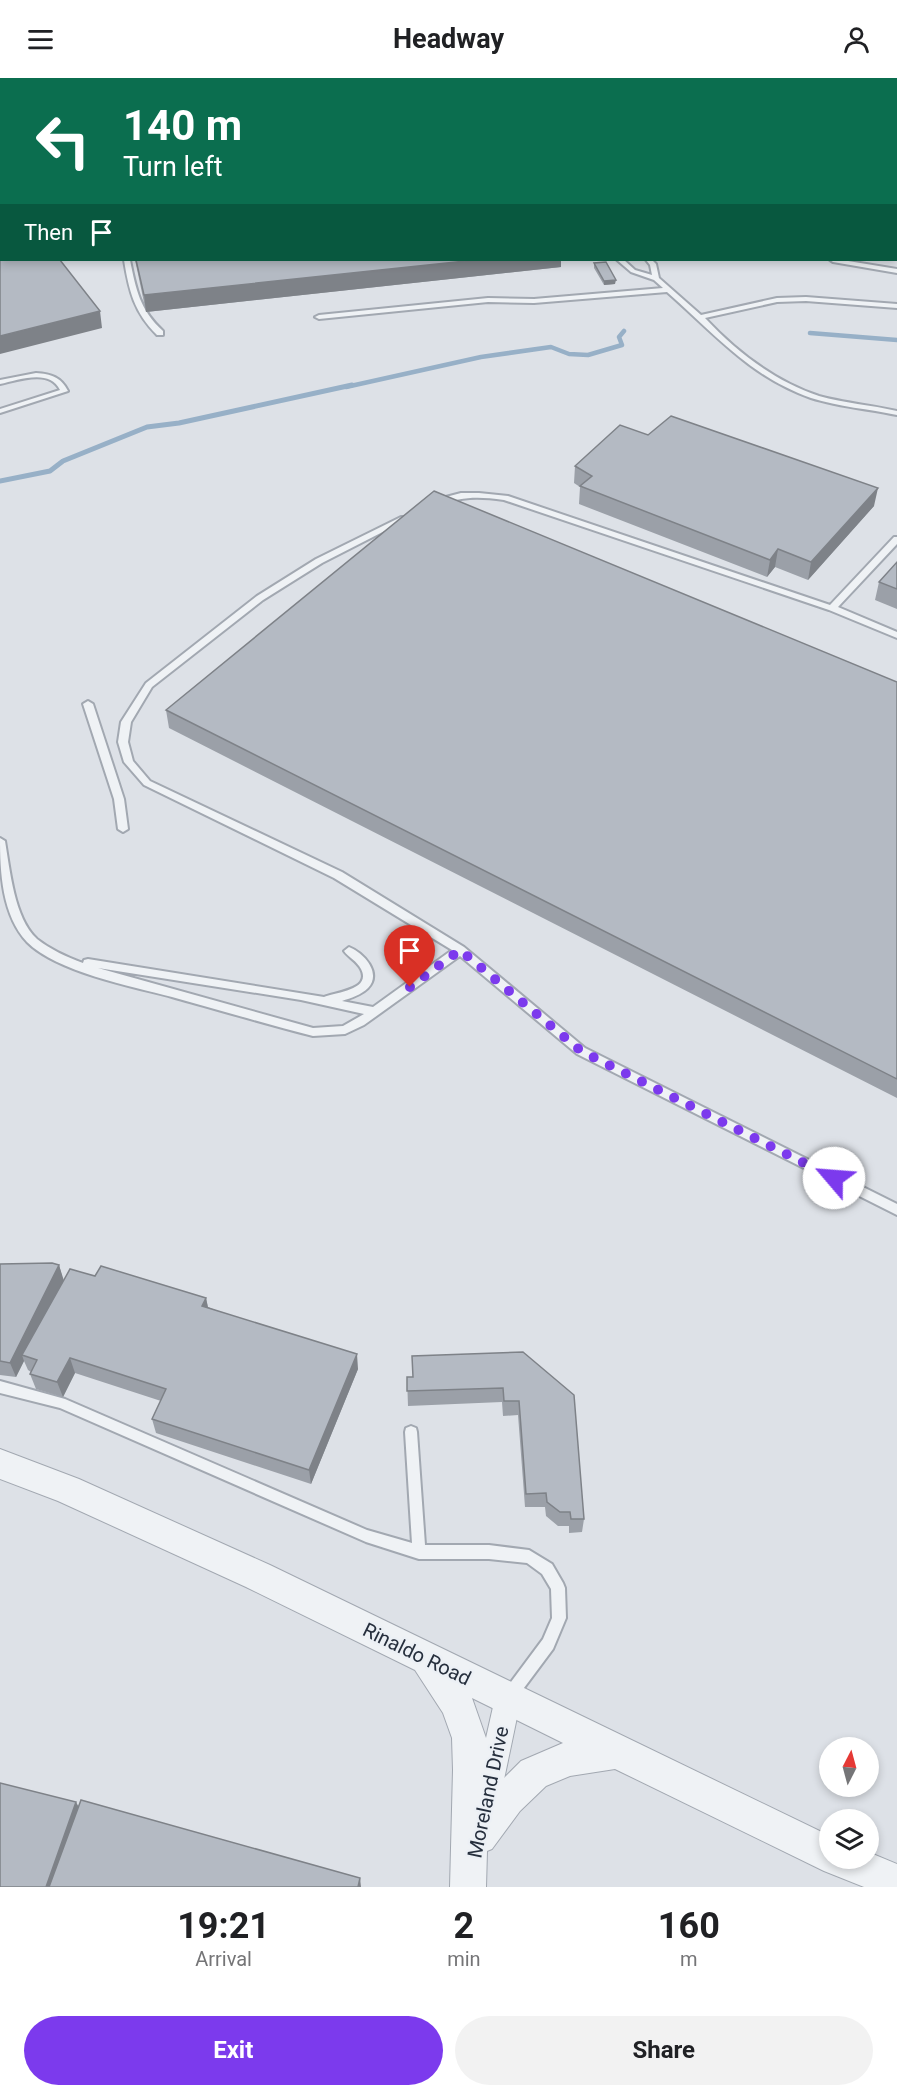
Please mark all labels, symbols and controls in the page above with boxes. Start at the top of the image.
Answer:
icon: menu [24,23,57,56]
text: Headway [393,23,504,55]
icon: person [840,23,873,56]
text: 140 m [123,101,242,150]
icon: left [24,102,102,180]
text: Turn left [123,151,223,183]
icon: arrive [85,216,118,249]
text: Then [24,220,73,245]
pin [384,925,435,987]
icon: arrive [393,934,426,967]
position arrow [802,1146,866,1210]
street label: Rinaldo Road [359,1617,475,1691]
street label: Moreland Drive [462,1724,514,1860]
north arrow [819,1737,879,1797]
map controls [819,1737,879,1869]
button: layers [819,1809,879,1869]
text: 19:21 [177,1905,270,1947]
text: 2 [454,1905,474,1947]
text: 160 [658,1905,720,1947]
text: Arrival [195,1947,252,1971]
text: min [447,1947,481,1971]
text: m [680,1947,698,1971]
button: Exit [24,2016,443,2085]
button: Share [455,2016,873,2085]

